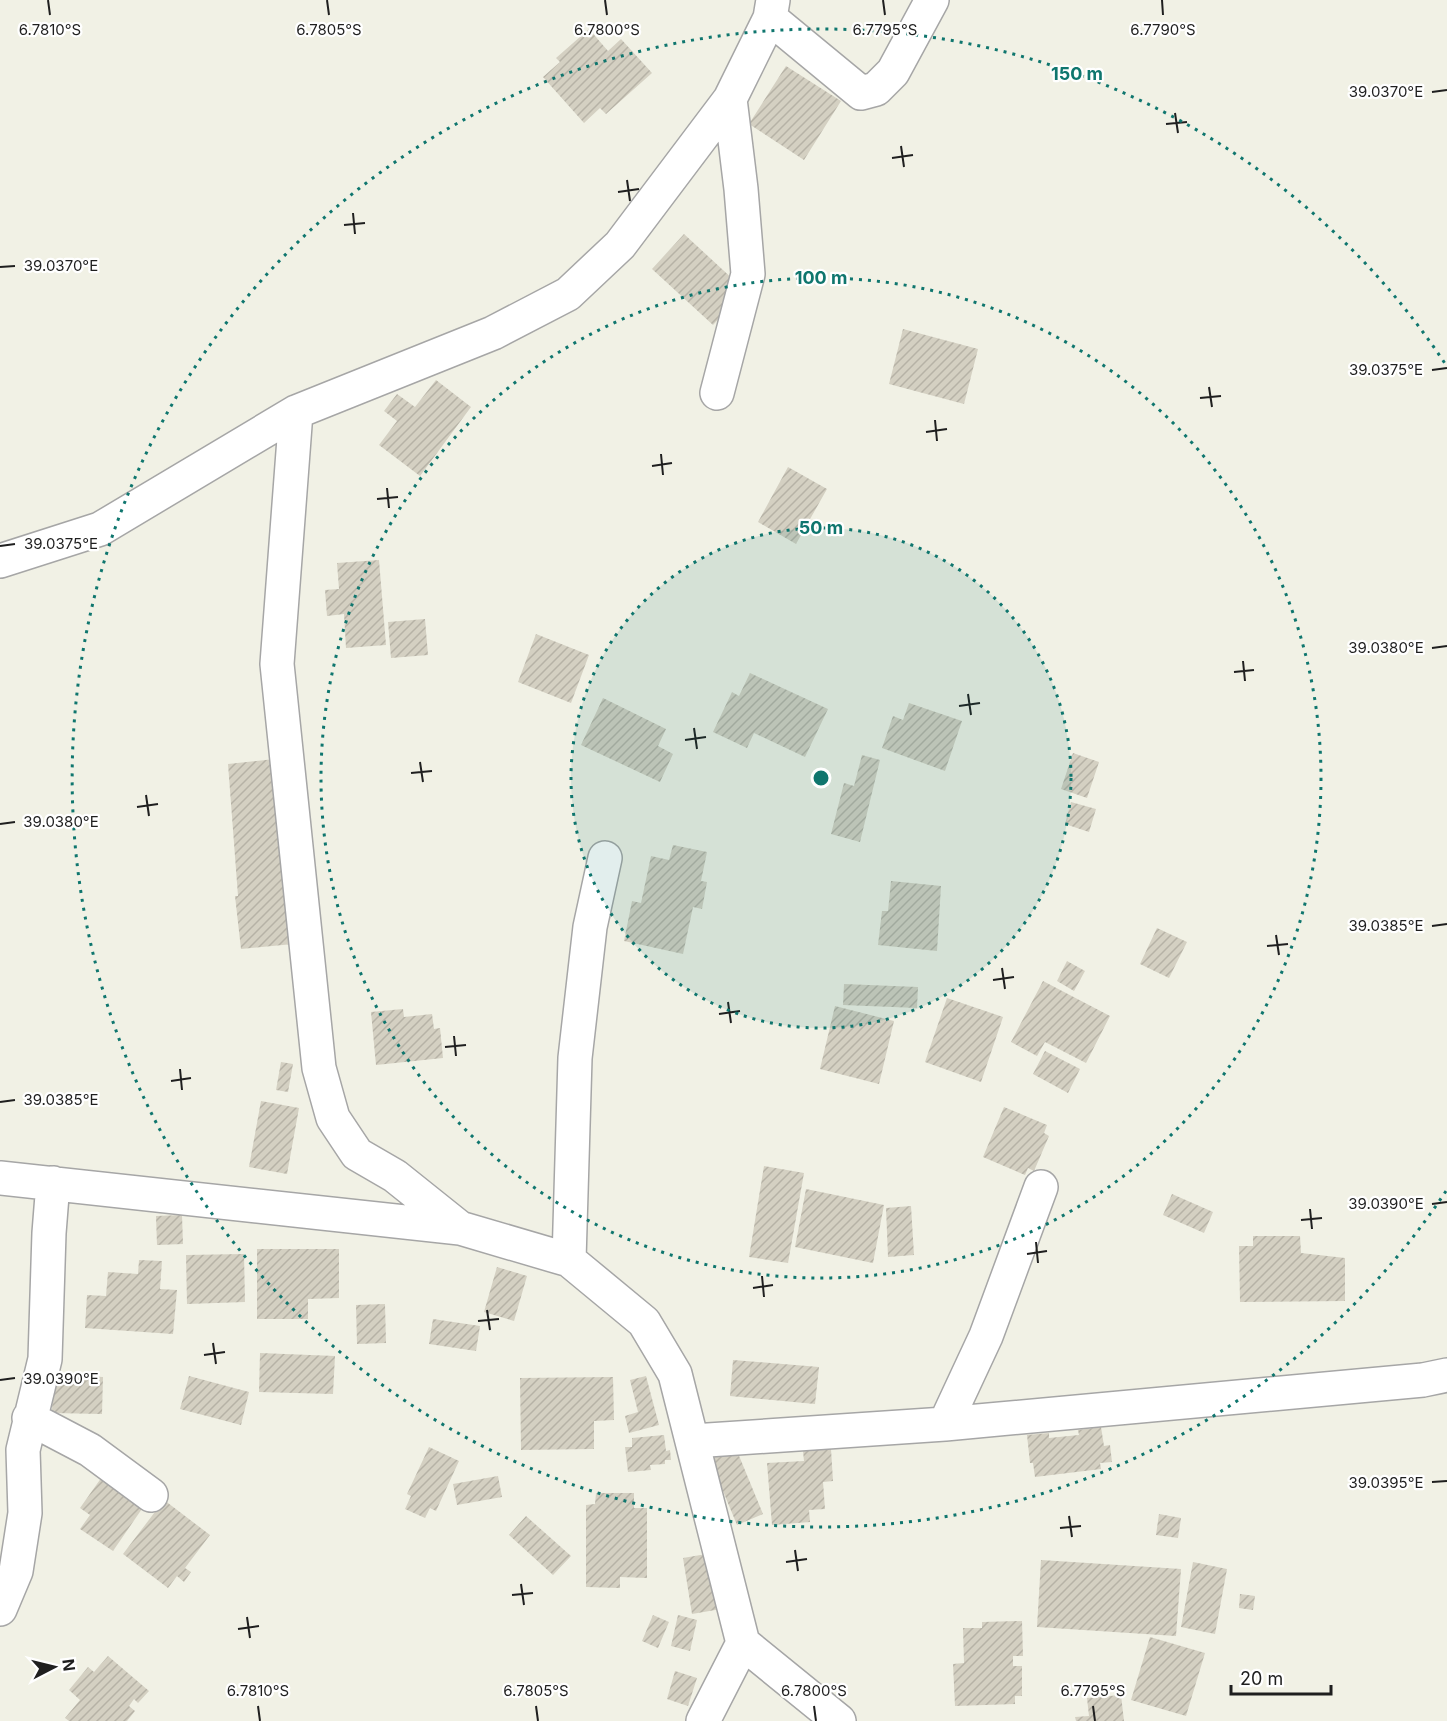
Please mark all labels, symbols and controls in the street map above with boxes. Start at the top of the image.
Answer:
text: 6.7810°S [19,20,81,39]
text: 6.7805°S [296,20,362,39]
text: 6.7800°S [574,20,640,39]
text: 6.7795°S [853,20,917,39]
text: 6.7790°S [1130,20,1196,39]
text: 150 m [1051,63,1103,84]
text: 39.0370°E [1349,82,1423,101]
text: 39.0370°E [24,256,98,275]
text: 100 m [795,267,847,288]
text: 39.0375°E [1349,360,1423,379]
text: 50 m [799,517,843,538]
text: 39.0375°E [24,534,98,553]
text: 39.0380°E [1348,638,1424,657]
centre of rings [811,768,831,788]
text: 39.0380°E [23,812,99,831]
text: 39.0385°E [1348,916,1424,935]
text: 39.0385°E [23,1090,99,1109]
text: 39.0390°E [1348,1194,1424,1213]
text: 39.0390°E [23,1369,99,1388]
text: 39.0395°E [1348,1473,1424,1492]
north arrow [24,1637,84,1697]
text: N [58,1658,80,1672]
scale bar [1231,1658,1332,1696]
text: 20 m [1240,1668,1283,1689]
text: 6.7810°S [227,1681,289,1700]
text: 6.7805°S [503,1681,569,1700]
text: 6.7800°S [781,1681,847,1700]
text: 6.7795°S [1061,1681,1125,1700]

